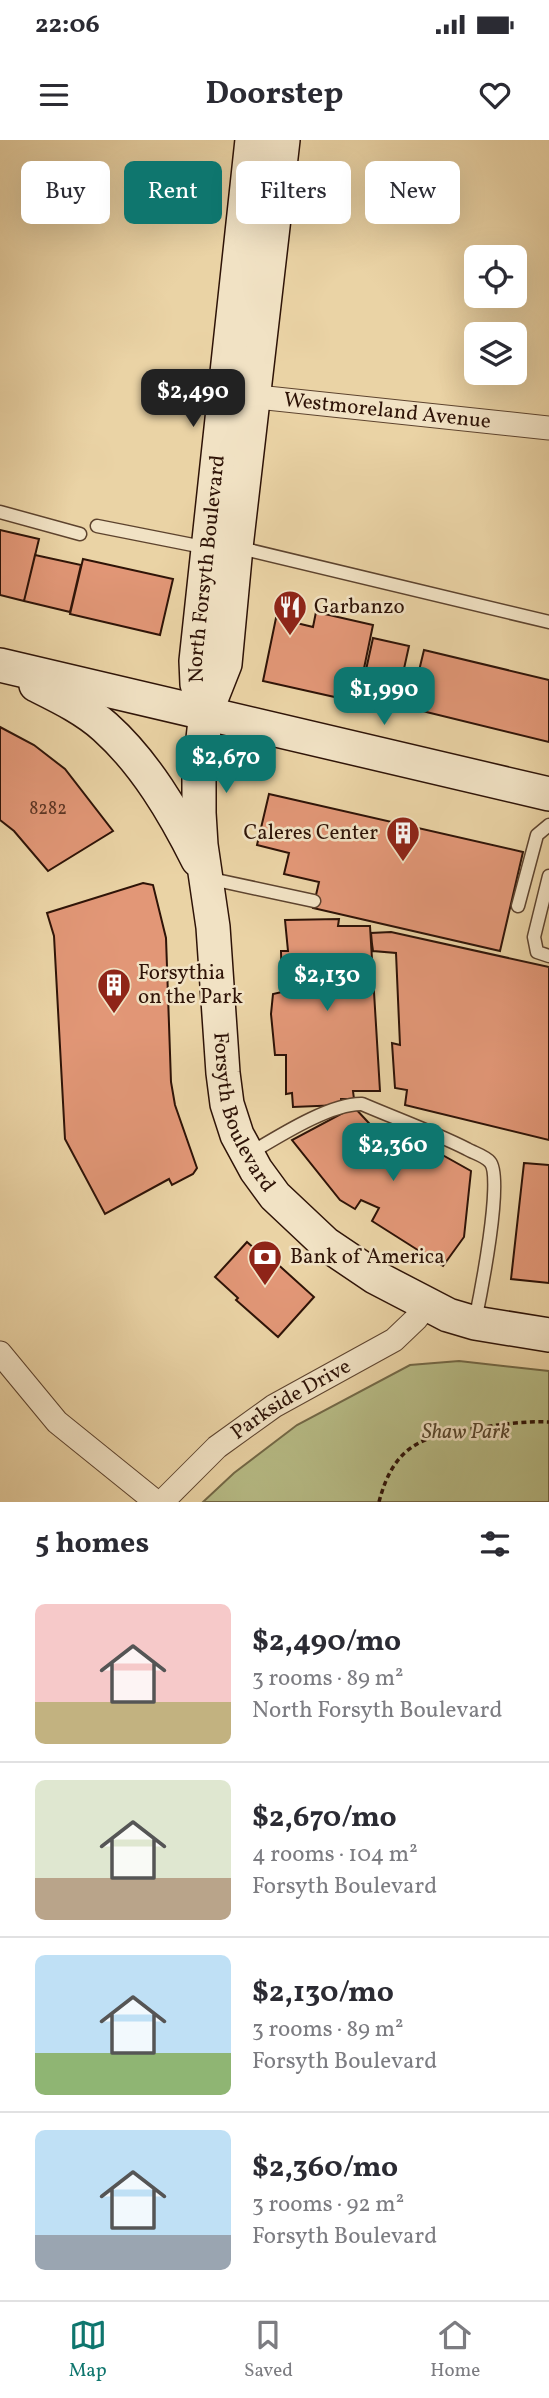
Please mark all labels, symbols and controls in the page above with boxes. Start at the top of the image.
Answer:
text: 22:06 [35,7,100,43]
text: Doorstep [205,73,344,117]
icon: menu [35,76,73,114]
icon: heart [476,76,514,114]
chip: Buy [21,161,110,224]
chip: Rent [124,161,222,224]
chip: Filters [236,161,351,224]
chip: New [365,161,460,224]
map controls [464,245,527,385]
button: locate [464,245,527,308]
button: layers [464,322,527,385]
pin: $2,490 [136,370,250,429]
text: $2,490 [157,376,229,408]
street label: Westmoreland Avenue [282,385,492,436]
street label: North Forsyth Boulevard [181,454,233,683]
restaurant icon: Garbanzo [271,588,309,637]
place label: Garbanzo [314,593,405,622]
pin: $1,990 [327,668,441,727]
text: $1,990 [350,674,418,706]
pin: $2,670 [169,736,283,795]
text: $2,670 [192,742,260,774]
house number: 8282 [29,797,67,822]
building icon: Caleres Center [384,814,422,863]
place label: Caleres Center [244,819,378,848]
pin: $2,130 [270,954,384,1013]
place label: Forsythia on the Park [138,959,243,1012]
text: $2,130 [294,960,360,992]
building icon: Forsythia on the Park [95,966,133,1015]
street label: Forsyth Boulevard [206,1031,282,1198]
pin: $2,360 [336,1124,450,1183]
text: $2,360 [358,1130,428,1162]
bank icon: Bank of America [246,1238,284,1287]
place label: Bank of America [290,1243,445,1272]
street label: Parkside Drive [225,1352,356,1447]
park label: Shaw Park [422,1418,510,1447]
text: 5 homes [35,1523,149,1565]
icon: filters [476,1525,514,1563]
text: $2,490/mo [252,1621,401,1663]
icon: home [91,1632,175,1716]
text: 3 rooms · 89 m² [252,1663,404,1695]
text: North Forsyth Boulevard [252,1695,502,1727]
text: $2,670/mo [252,1797,397,1839]
icon: home [91,1808,175,1892]
text: 4 rooms · 104 m² [252,1839,418,1871]
text: Forsyth Boulevard [252,1871,437,1903]
text: $2,130/mo [252,1972,394,2014]
icon: home [91,1983,175,2067]
text: 3 rooms · 89 m² [252,2014,404,2046]
text: Forsyth Boulevard [252,2046,437,2078]
text: $2,360/mo [252,2147,398,2189]
icon: home [91,2158,175,2242]
text: 3 rooms · 92 m² [252,2189,404,2221]
text: Forsyth Boulevard [252,2221,437,2253]
tab: Map [69,2316,107,2384]
tab: Saved [244,2316,293,2384]
tab: Home [430,2316,480,2384]

